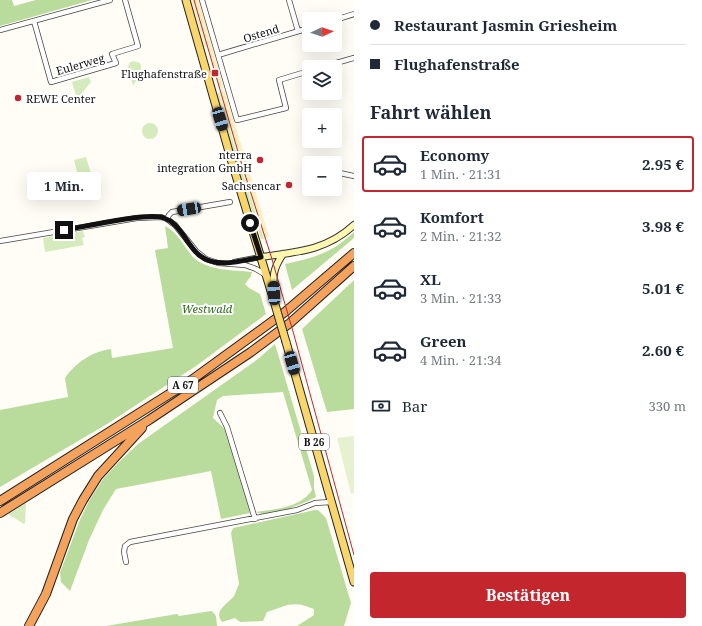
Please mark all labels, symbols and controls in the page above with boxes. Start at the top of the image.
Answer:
north arrow [302,12,342,52]
map controls [302,12,342,196]
text: Restaurant Jasmin Griesheim [394,15,617,35]
street label: Ostend [241,20,281,46]
street label: Eulerweg [54,50,106,78]
text: Flughafenstraße [394,54,520,74]
button: layers [302,60,342,100]
place label: Flughafenstraße [121,66,207,81]
marker: Flughafenstraße [210,68,220,78]
place label: REWE Center [26,91,97,106]
marker: REWE Center [13,93,23,103]
text: Fahrt wählen [370,100,492,124]
car [211,106,229,132]
button: + [302,108,342,148]
text: Economy [420,145,489,165]
icon: car [372,146,408,182]
place label: nterra integration GmbH [157,147,252,175]
text: 2.95 € [642,154,684,174]
marker: nterra integration GmbH [255,155,265,165]
button: − [302,156,342,196]
text: 1 Min. · 21:31 [420,165,501,183]
callout: 1 Min. [27,172,101,200]
text: 1 Min. [44,177,84,195]
place label: Sachsencar [222,178,282,193]
marker: Sachsencar [284,180,294,190]
car [176,201,202,217]
text: Komfort [420,207,484,227]
icon: car [372,208,408,244]
route start [241,214,259,232]
text: 3.98 € [642,216,684,236]
route end [55,221,73,239]
text: 2 Min. · 21:32 [420,227,501,245]
text: XL [420,269,441,289]
icon: car [372,270,408,306]
text: 5.01 € [642,278,684,298]
car [267,281,281,305]
text: 3 Min. · 21:33 [420,289,501,307]
park label: Westwald [182,301,233,316]
text: Green [420,331,467,351]
icon: car [372,332,408,368]
text: 2.60 € [642,340,684,360]
car [283,350,301,376]
text: 4 Min. · 21:34 [420,351,501,369]
road number: A 67 [168,377,198,393]
icon: cash [370,395,392,417]
text: Bar [402,396,427,416]
text: 330 m [649,397,686,415]
road number: B 26 [299,434,329,450]
button: Bestätigen [370,572,686,618]

